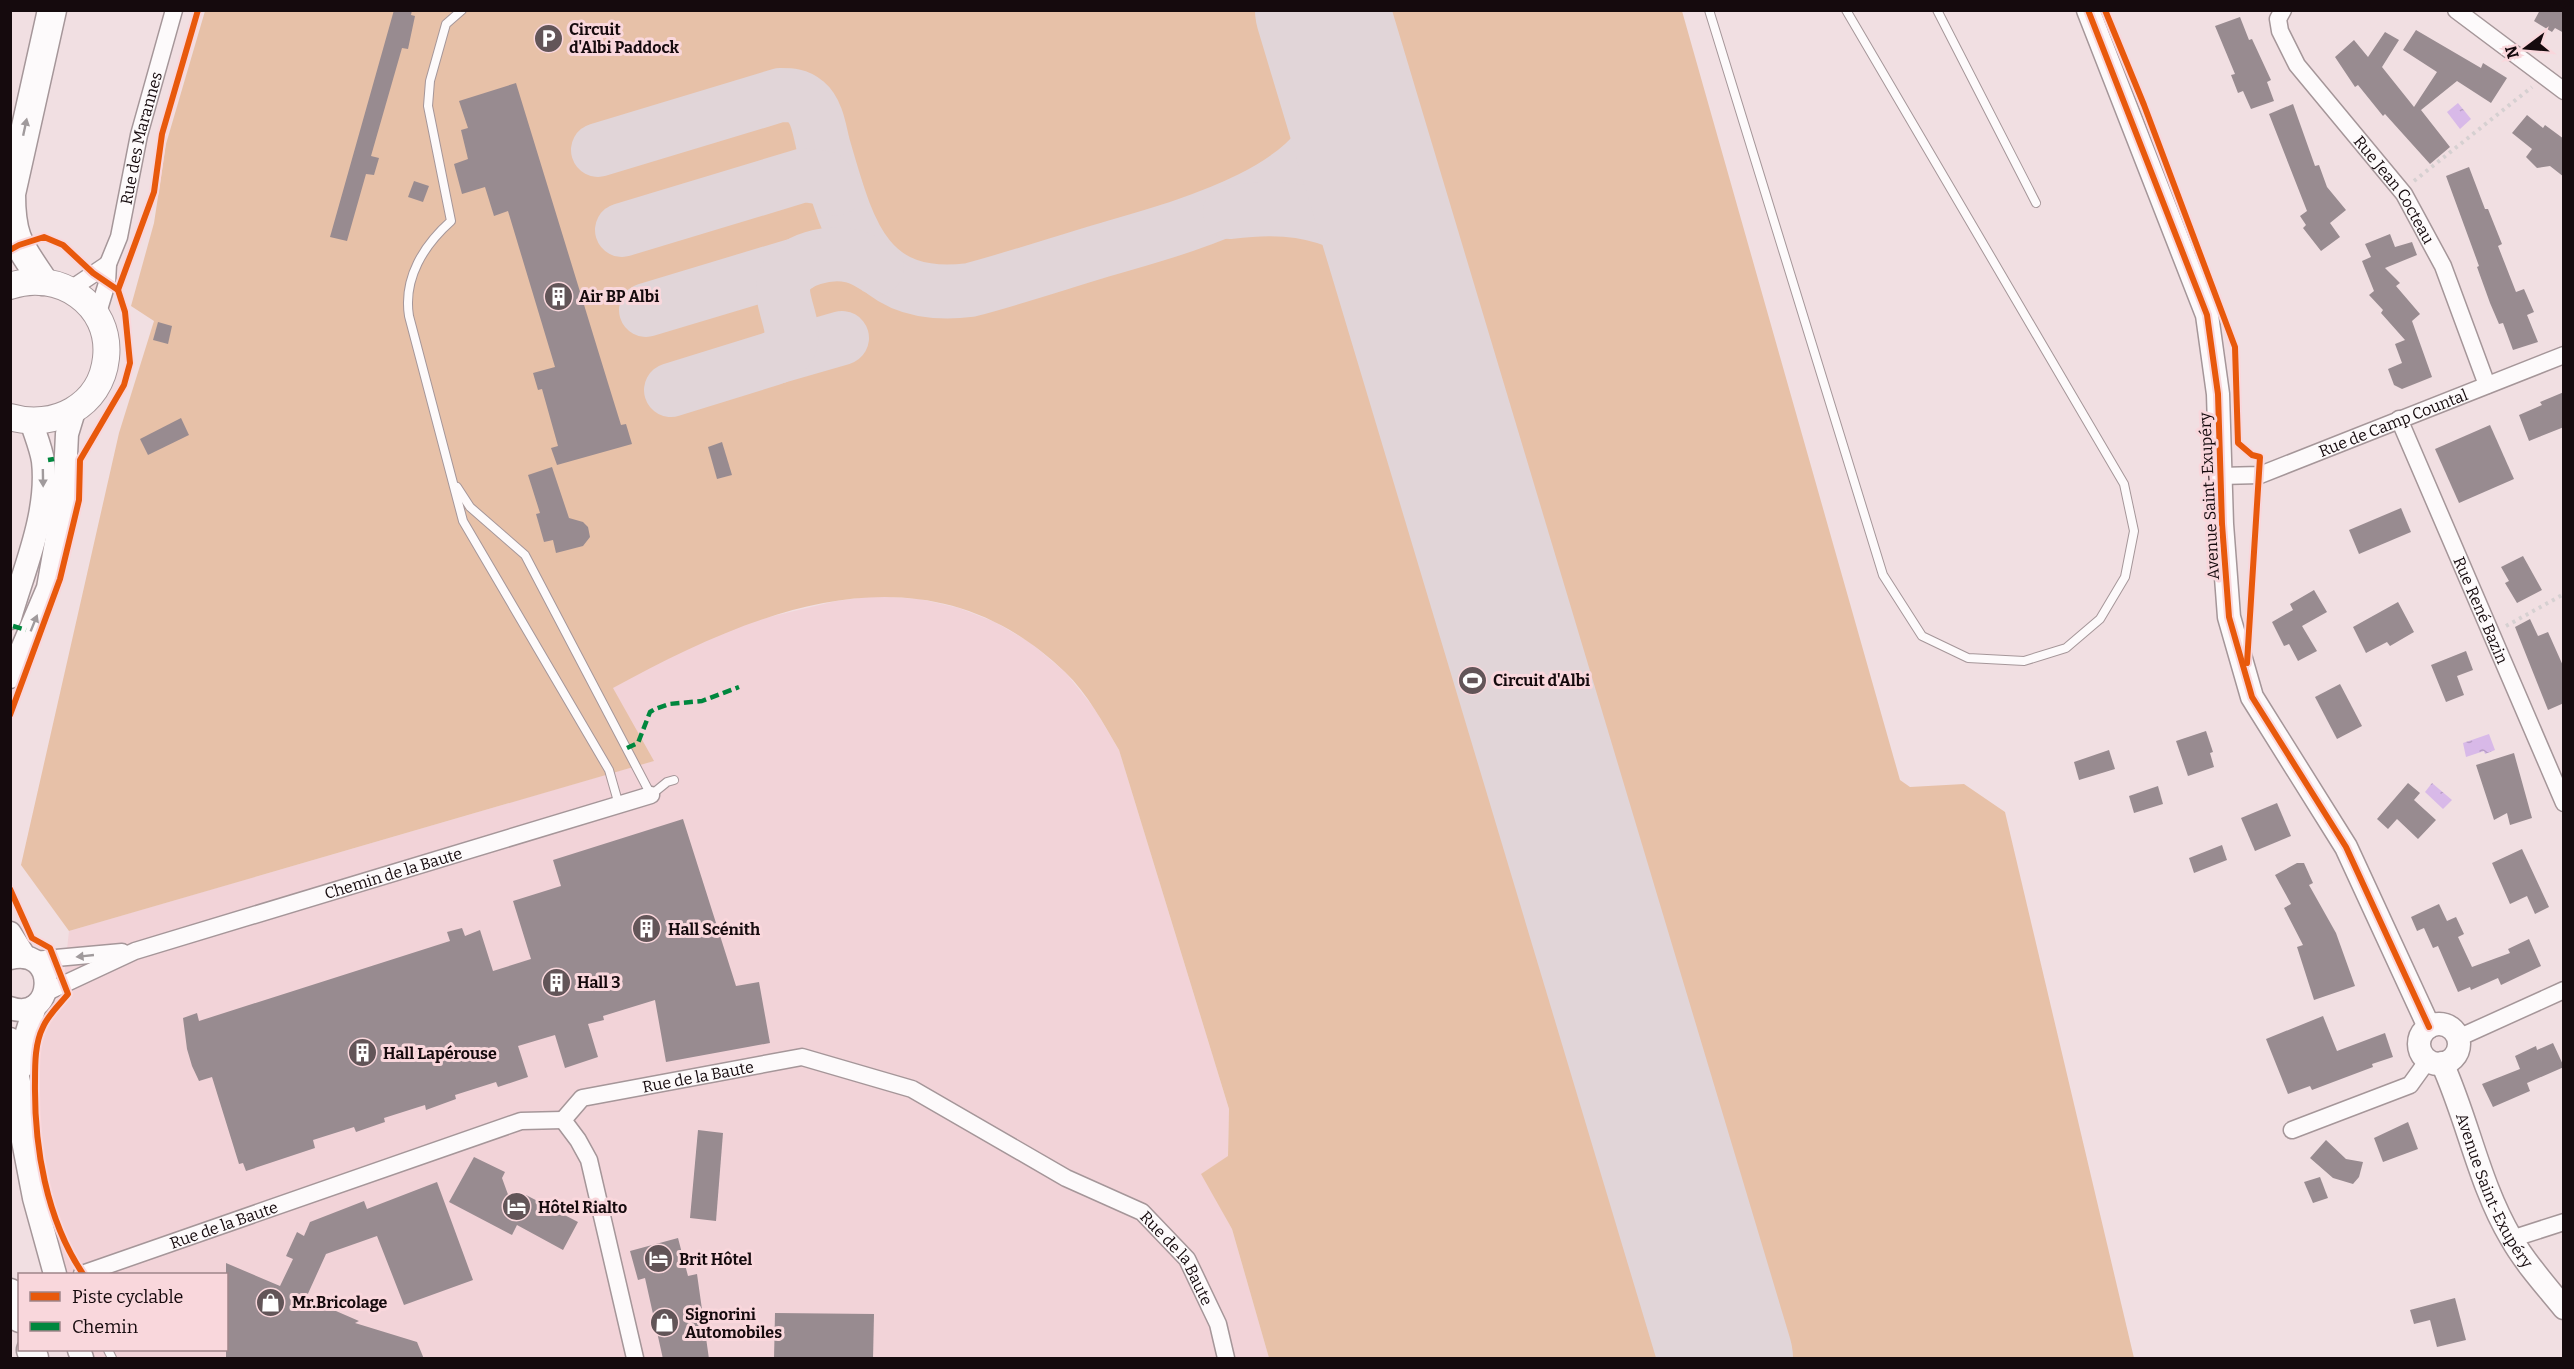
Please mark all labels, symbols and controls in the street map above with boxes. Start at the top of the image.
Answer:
north arrow [2496,18,2556,78]
place label: Circuit d'Albi Paddock [569,20,680,57]
parking icon: Circuit d'Albi Paddock [532,22,564,54]
text: N [2501,43,2523,61]
street label: Rue des Marannes [116,69,166,206]
one-way arrow [21,117,30,136]
street label: Rue Jean Cocteau [2350,132,2439,247]
building icon: Air BP Albi [542,280,574,312]
place label: Air BP Albi [579,287,659,306]
street label: Rue de Camp Countal [2316,384,2471,460]
street label: Avenue Saint-Exupéry [2195,411,2223,580]
one-way arrow [38,469,48,488]
street label: Rue René Bazin [2450,554,2512,666]
one-way arrow [29,614,39,632]
sports icon: Circuit d'Albi [1456,664,1488,696]
place label: Circuit d'Albi [1493,671,1590,690]
street label: Chemin de la Baute [322,843,464,903]
building icon: Hall Scénith [631,913,663,945]
place label: Hall Scénith [668,920,760,939]
one-way arrow [75,952,94,961]
building icon: Hall 3 [540,966,572,998]
place label: Hall 3 [577,973,620,992]
building icon: Hall Lapérouse [346,1037,378,1069]
place label: Hall Lapérouse [383,1044,497,1063]
street label: Rue de la Baute [641,1057,755,1096]
street label: Avenue Saint-Exupéry [2453,1110,2537,1272]
hotel icon: Hôtel Rialto [501,1191,533,1223]
street label: Rue de la Baute [167,1197,280,1252]
place label: Hôtel Rialto [538,1198,627,1217]
street label: Rue de la Baute [1136,1207,1217,1308]
hotel icon: Brit Hôtel [642,1243,674,1275]
place label: Brit Hôtel [679,1250,752,1269]
legend [18,1273,228,1351]
text: Piste cyclable [72,1286,183,1308]
shop icon: Mr.Bricolage [255,1286,287,1318]
place label: Mr.Bricolage [292,1293,388,1312]
place label: Signorini Automobiles [685,1305,782,1342]
shop icon: Signorini Automobiles [648,1307,680,1339]
text: Chemin [72,1316,139,1338]

